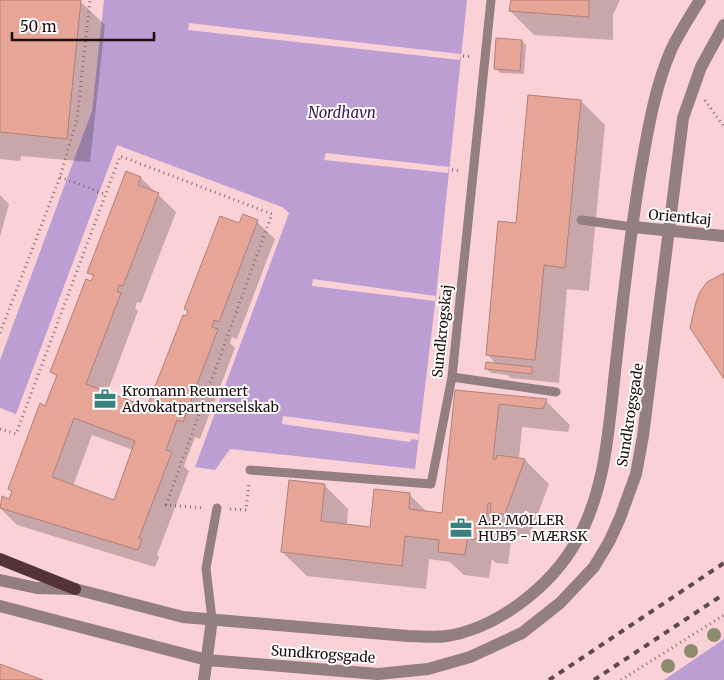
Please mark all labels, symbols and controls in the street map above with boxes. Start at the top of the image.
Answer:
scale bar [12,10,155,42]
text: 50 m [20,17,57,36]
water label: Nordhavn [308,103,376,122]
street label: Orientkaj [648,205,712,229]
street label: Sundkrogskaj [428,284,456,378]
street label: Sundkrogsgade [613,362,647,468]
place label: Kromann Reumert Advokatpartnerselskab [121,382,279,416]
office icon: Kromann Reumert Advokatpartnerselskab [92,386,118,412]
place label: A.P. MØLLER HUB5 - MÆRSK [477,511,588,545]
office icon: A.P. MØLLER HUB5 - MÆRSK [448,515,474,541]
street label: Sundkrogsgade [270,641,376,667]

